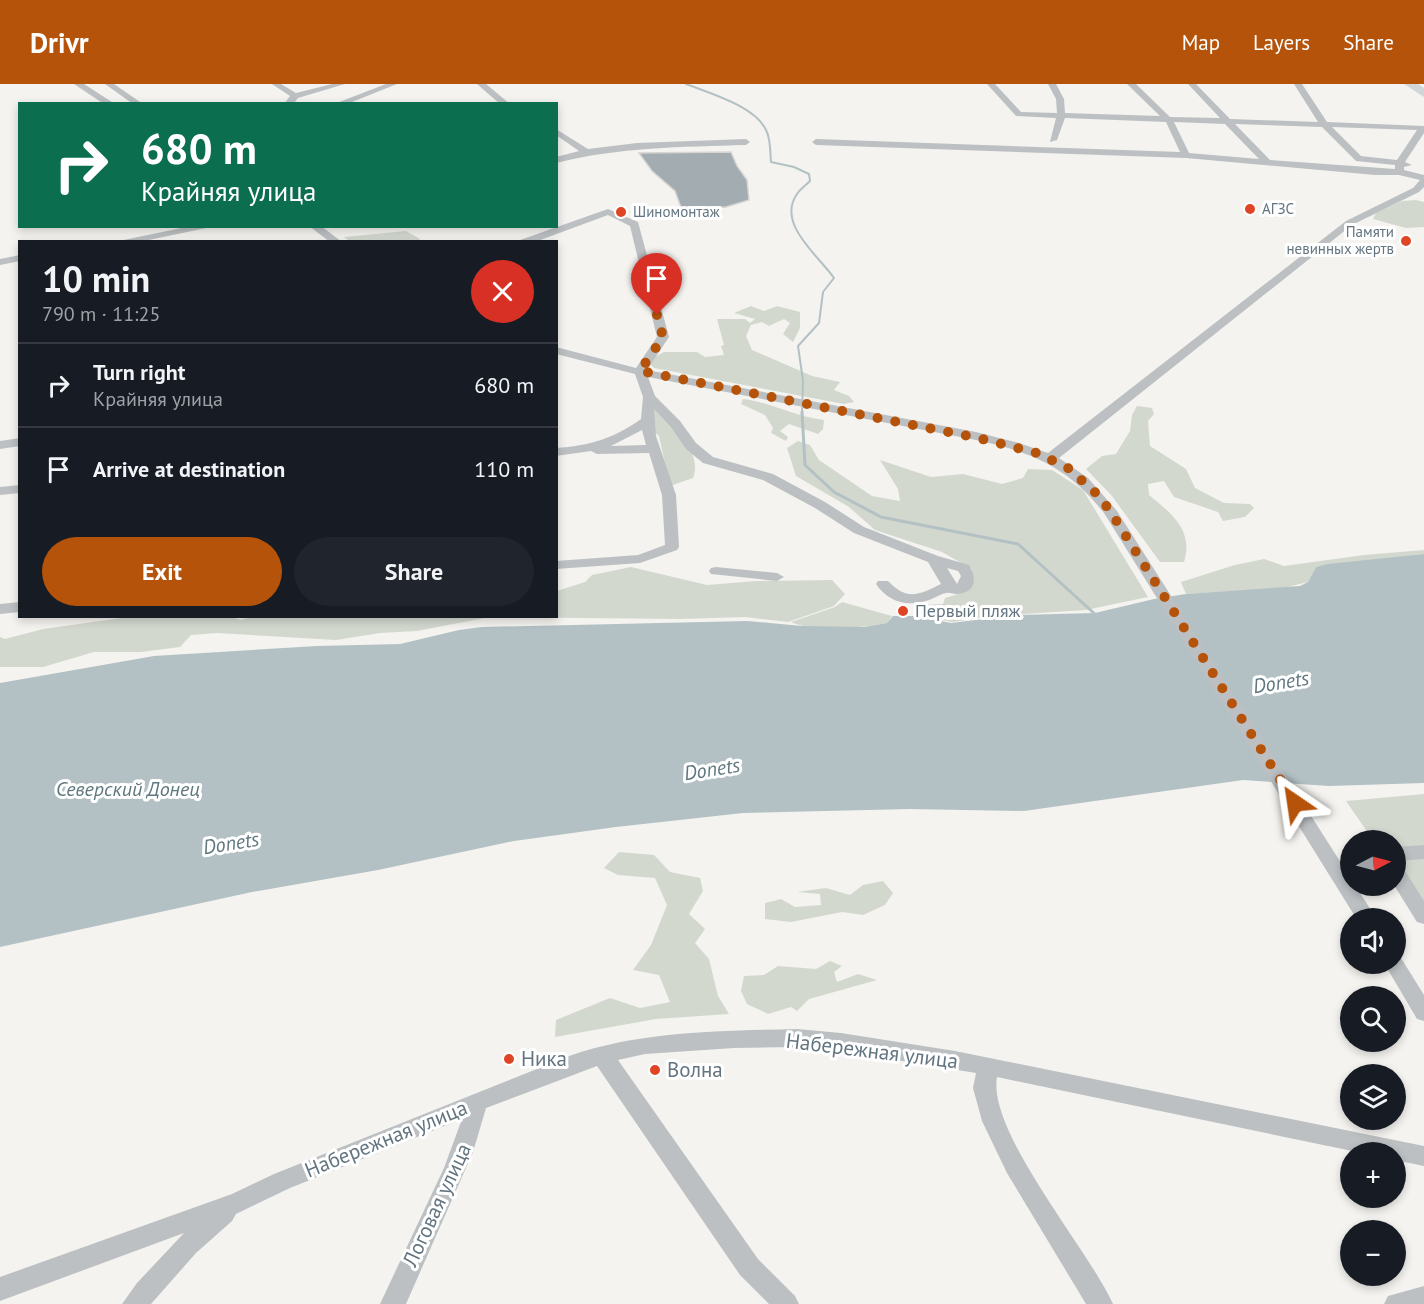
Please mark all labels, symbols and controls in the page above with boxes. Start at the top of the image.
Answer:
text: Drivr [30,24,89,61]
text: Map [1182,29,1220,56]
text: Layers [1253,29,1310,56]
text: Share [1343,29,1394,56]
text: 680 m [141,121,257,176]
icon: right [42,126,120,204]
text: Крайняя улица [141,174,316,208]
place label: АГЗС [1262,199,1294,218]
place label: Шиномонтаж [633,202,720,221]
marker: АГЗС [1243,202,1257,216]
marker: Шиномонтаж [614,205,628,219]
place label: Памяти невинных жертв [1286,222,1394,258]
marker: Памяти невинных жертв [1399,234,1413,248]
pin [631,253,682,315]
text: 10 min [42,255,150,302]
button: close [471,260,534,323]
icon: arrive [640,262,673,295]
text: 790 m · 11:25 [42,301,160,327]
text: Turn right [93,358,185,386]
icon: right [42,369,75,402]
text: 680 m [474,371,534,399]
text: Крайняя улица [93,386,223,412]
icon: arrive [42,453,75,486]
text: Arrive at destination [93,455,285,483]
text: 110 m [474,455,534,483]
button: Exit [42,537,282,606]
button: Share [294,537,534,606]
place label: Первый пляж [915,599,1020,622]
marker: Первый пляж [896,604,910,618]
water label: Donets [1251,665,1311,699]
water label: Donets [682,752,742,786]
position arrow [1263,771,1327,835]
water label: Северский Донец [56,776,200,802]
water label: Donets [201,826,261,860]
north arrow [1340,830,1406,896]
map controls [1340,830,1406,1286]
button: sound [1340,908,1406,974]
button: search [1340,986,1406,1052]
street label: Набережная улица [785,1027,960,1074]
place label: Ника [521,1045,567,1072]
marker: Ника [502,1052,516,1066]
place label: Волна [667,1056,723,1083]
marker: Волна [648,1063,662,1077]
button: layers [1340,1064,1406,1130]
street label: Набережная улица [301,1094,471,1183]
street label: Логовая улица [396,1139,477,1272]
button: + [1340,1142,1406,1208]
button: − [1340,1220,1406,1286]

